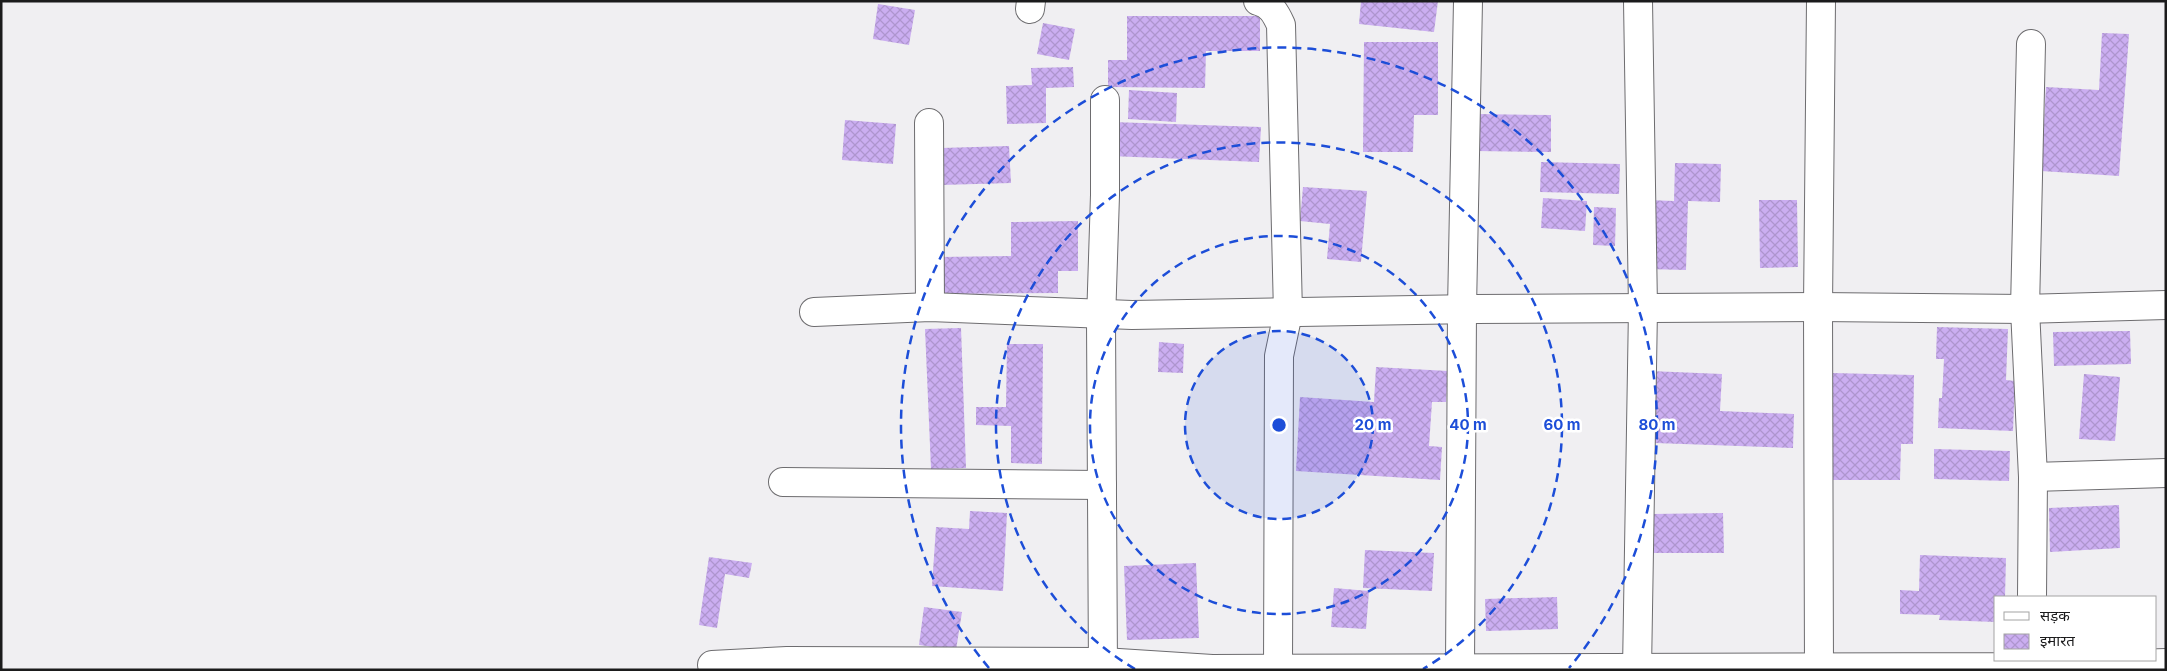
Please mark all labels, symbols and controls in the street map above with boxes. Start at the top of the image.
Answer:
text: 20 m [1355,415,1391,434]
text: 40 m [1449,415,1487,434]
text: 60 m [1543,415,1581,434]
text: 80 m [1638,415,1676,434]
centre of rings [1270,416,1288,434]
legend [1994,596,2157,661]
text: सड़क [2040,606,2070,625]
text: इमारत [2040,631,2075,650]

